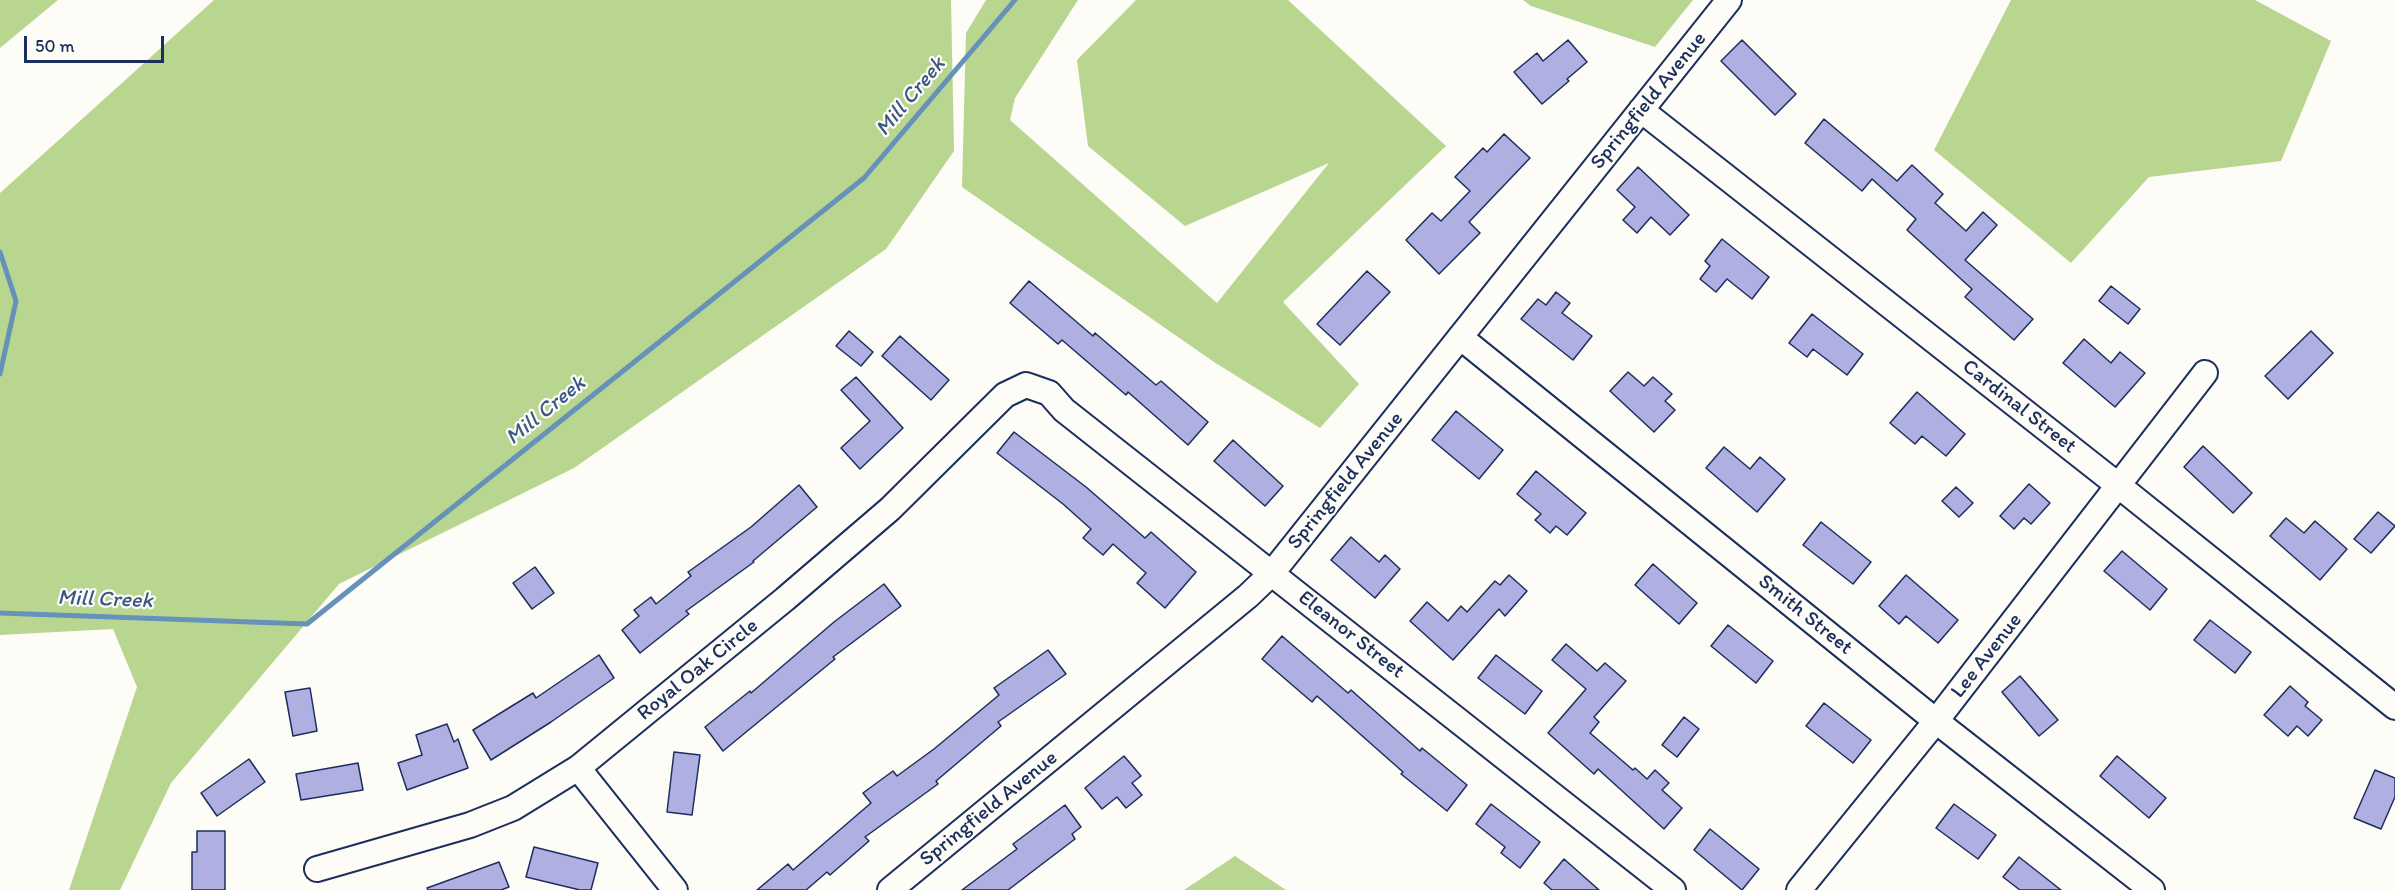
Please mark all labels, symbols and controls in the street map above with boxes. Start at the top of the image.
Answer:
scale bar [27,24,166,62]
street label: Springfield Avenue [1586,27,1712,175]
text: 50 m [35,35,75,57]
water label: Mill Creek [870,52,952,142]
street label: Cardinal Street [1957,354,2081,460]
water label: Mill Creek [501,371,591,451]
street label: Springfield Avenue [1283,407,1409,555]
street label: Smith Street [1753,569,1857,661]
water label: Mill Creek [57,585,153,615]
street label: Eleanor Street [1293,586,1409,684]
street label: Lee Avenue [1946,608,2028,704]
street label: Royal Oak Circle [632,614,764,726]
street label: Springfield Avenue [915,746,1063,872]

